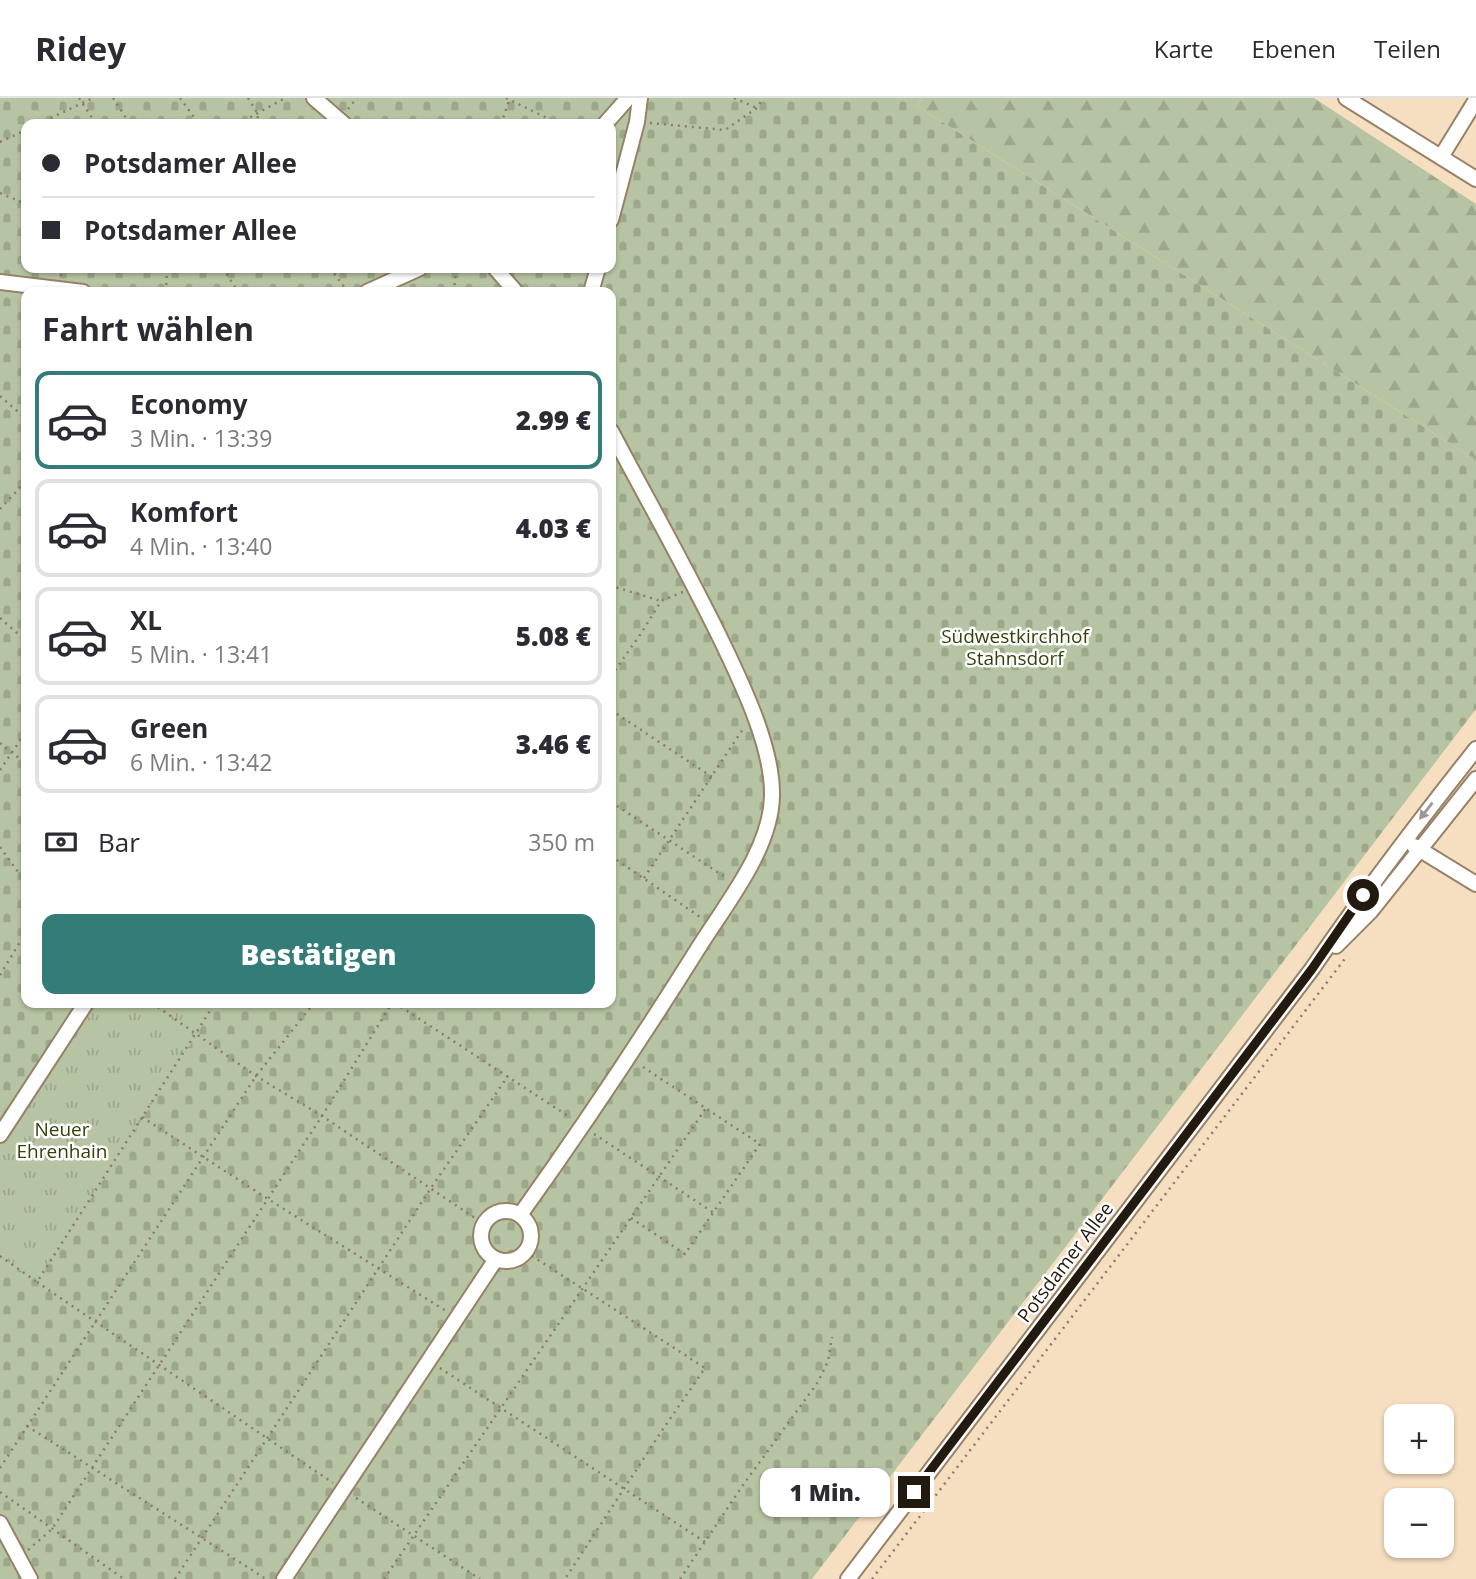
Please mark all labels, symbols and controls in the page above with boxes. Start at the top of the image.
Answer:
text: Ridey [35,26,126,71]
text: Karte [1154,32,1214,65]
text: Ebenen [1252,32,1336,65]
text: Teilen [1374,32,1441,65]
text: Potsdamer Allee [84,145,297,181]
text: Potsdamer Allee [84,212,297,248]
text: Fahrt wählen [42,307,254,350]
text: Economy [130,386,248,422]
icon: car [46,389,109,452]
text: 2.99 € [516,402,591,438]
text: 3 Min. · 13:39 [130,422,272,454]
text: Komfort [130,494,238,530]
icon: car [46,497,109,560]
text: 4.03 € [516,510,591,546]
text: 4 Min. · 13:40 [130,530,272,562]
text: XL [130,602,162,638]
icon: car [46,605,109,668]
text: 5.08 € [516,618,591,654]
park label: Südwestkirchhof Stahnsdorf [941,623,1090,671]
text: 5 Min. · 13:41 [130,638,272,670]
text: Green [130,710,208,746]
icon: car [46,713,109,776]
text: 3.46 € [516,726,591,762]
text: 6 Min. · 13:42 [130,746,272,778]
one-way arrow [1420,802,1434,820]
icon: cash [42,823,80,861]
text: Bar [98,824,140,860]
text: 350 m [528,826,595,858]
route start [1347,879,1379,911]
button: Bestätigen [42,914,595,994]
park label: Neuer Ehrenhain [17,1116,107,1164]
street label: Potsdamer Allee [1011,1196,1119,1328]
map controls [1384,1404,1454,1558]
button: + [1384,1404,1454,1474]
callout: 1 Min. [760,1468,890,1516]
text: 1 Min. [789,1476,861,1508]
route end [898,1476,930,1508]
button: − [1384,1488,1454,1558]

